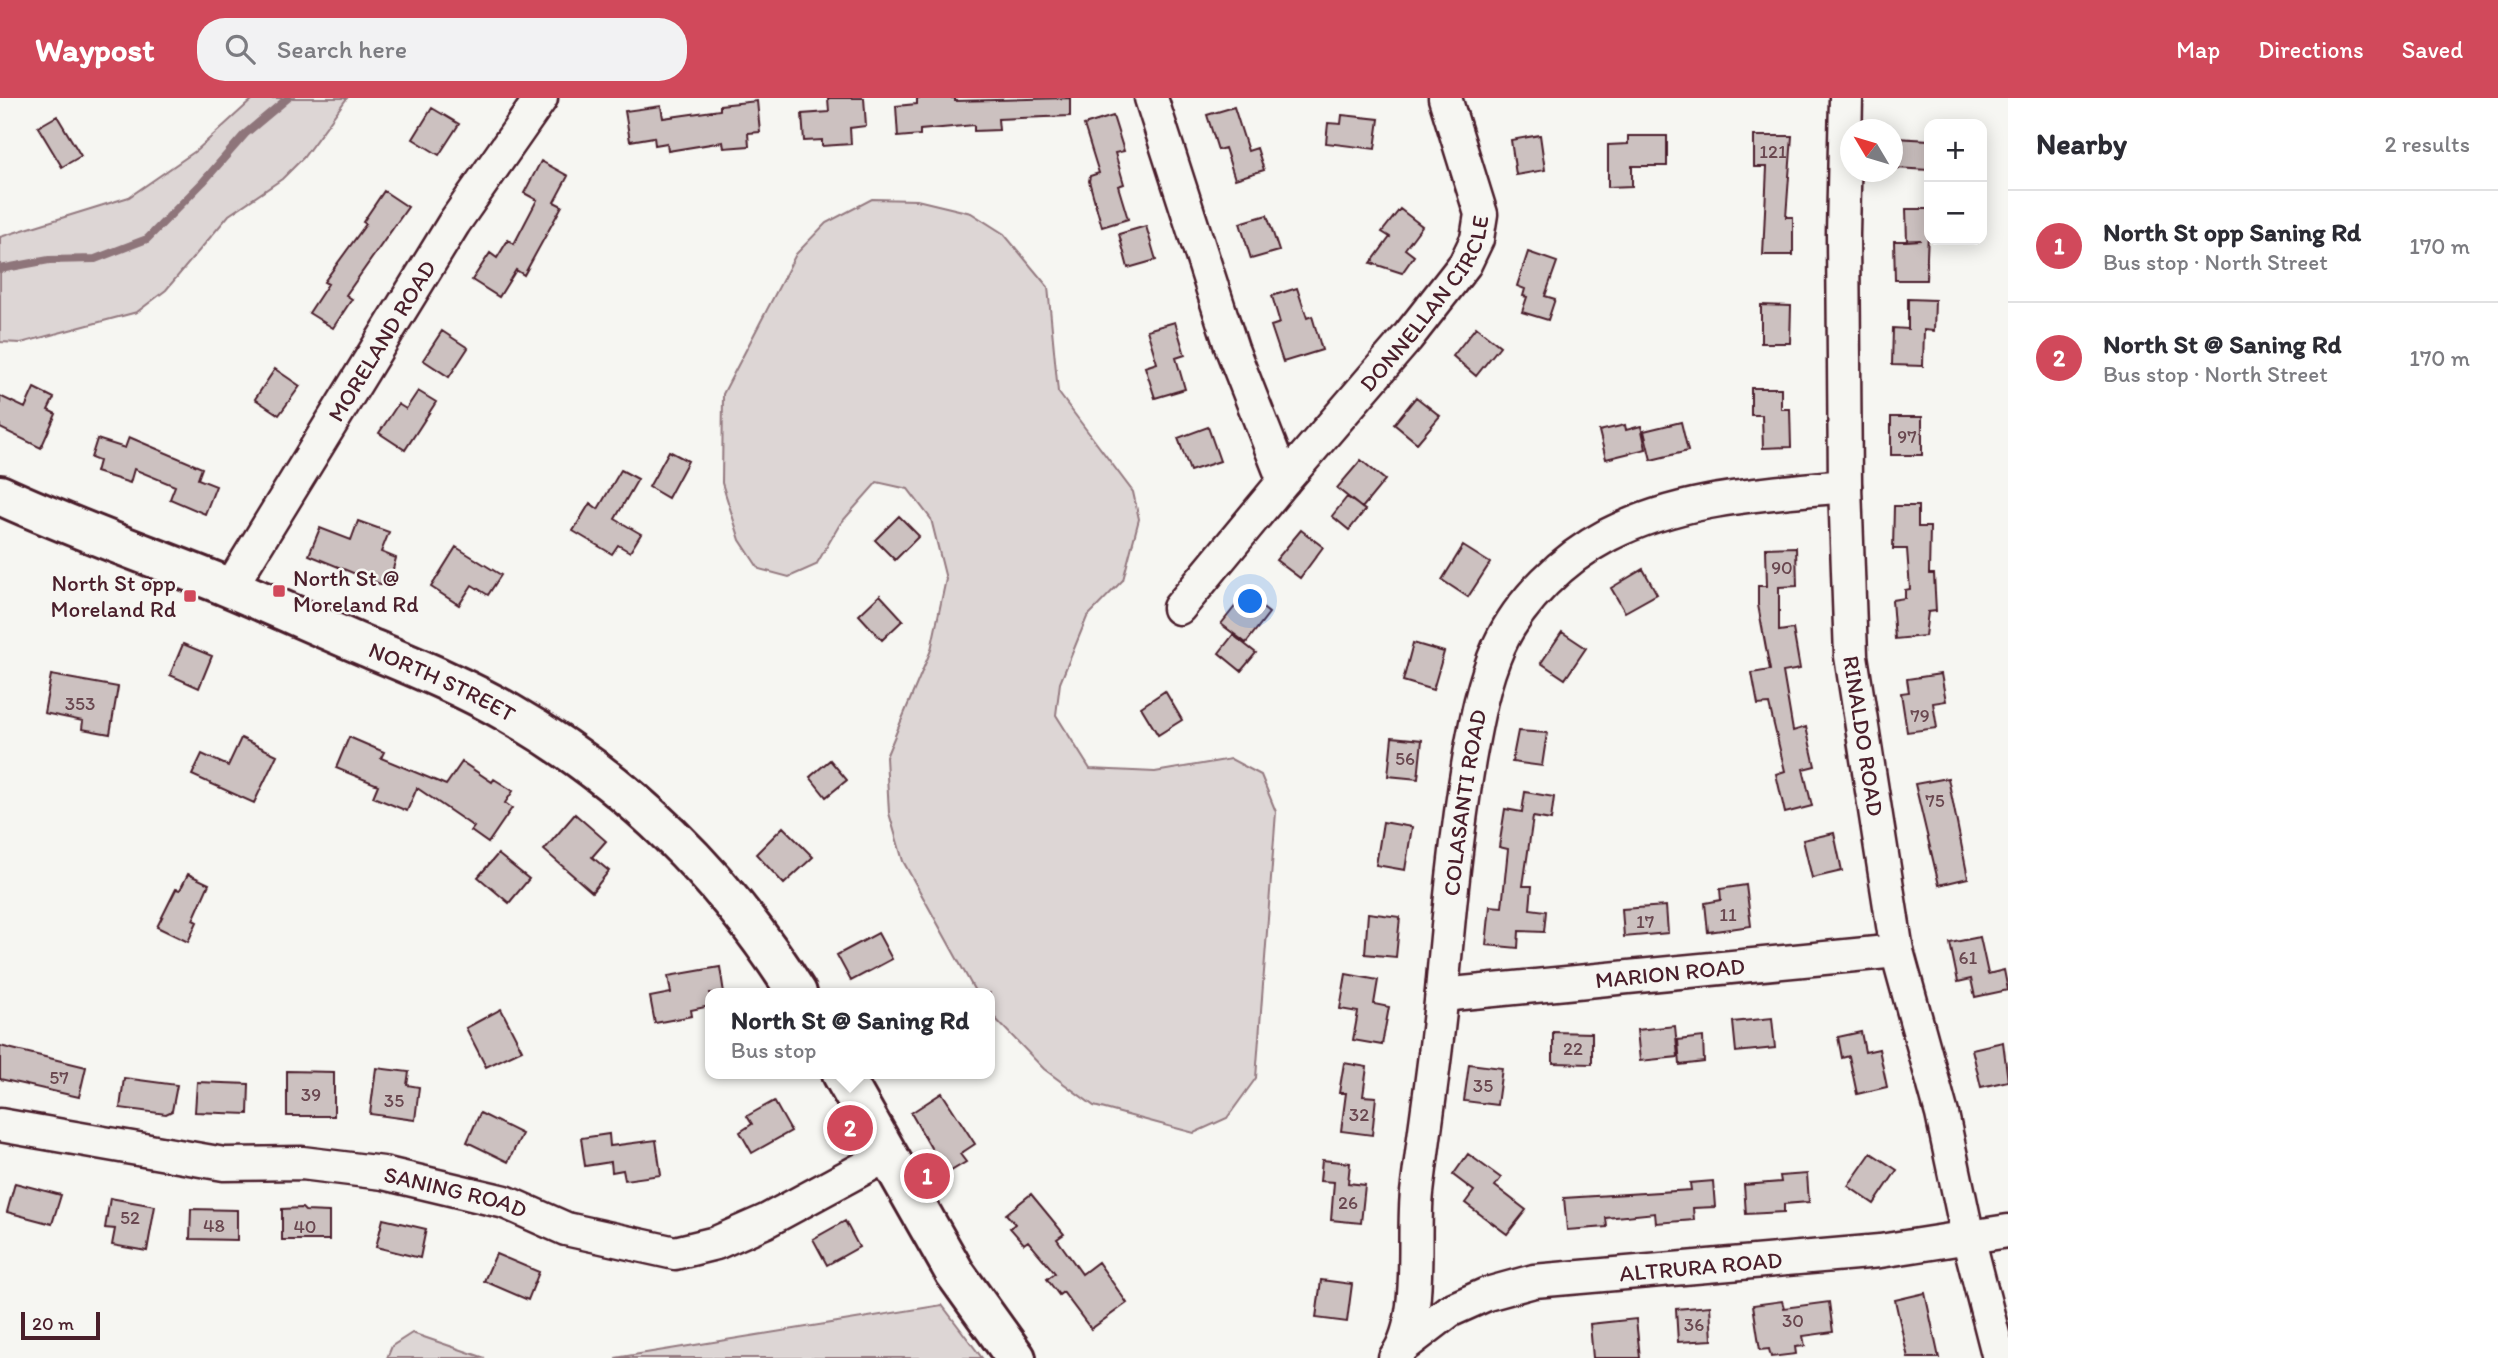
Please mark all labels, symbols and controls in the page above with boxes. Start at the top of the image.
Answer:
search box [197,18,687,81]
text: Waypost [35,30,155,69]
icon: search [221,30,259,68]
text: Search here [277,33,407,65]
text: Map [2176,35,2220,64]
text: Directions [2258,35,2364,64]
text: Saved [2402,35,2463,64]
north arrow [1840,119,1903,182]
map controls [1924,119,1987,245]
button: + [1924,119,1987,182]
text: Nearby [2036,125,2127,162]
text: 2 results [2384,130,2470,158]
house number: 121 [1759,140,1787,163]
button: − [1924,182,1987,245]
street label: DONNELLAN CIRCLE [1353,213,1495,397]
text: North St opp Saning Rd [2103,216,2361,248]
text: 1 [2054,232,2064,260]
text: 170 m [2409,232,2470,260]
text: Bus stop · North Street [2103,248,2328,276]
street label: MORELAND ROAD [322,255,442,427]
text: North St @ Saning Rd [2103,328,2341,360]
text: 2 [2053,344,2065,372]
text: 170 m [2409,344,2470,372]
text: Bus stop · North Street [2103,360,2328,388]
house number: 97 [1897,425,1917,448]
house number: 90 [1771,556,1793,579]
place label: North St @ Moreland Rd [293,564,418,618]
place label: North St opp Moreland Rd [51,569,176,623]
marker: North St @ Moreland Rd [271,583,287,599]
your location [1233,584,1267,618]
marker: North St opp Moreland Rd [182,588,198,604]
street label: NORTH STREET [365,635,521,728]
street label: RINALDO ROAD [1837,654,1890,818]
house number: 353 [65,692,95,715]
house number: 79 [1910,704,1930,727]
street label: COLASANTI ROAD [1437,707,1492,897]
house number: 56 [1395,747,1415,770]
house number: 75 [1925,789,1945,812]
house number: 11 [1719,903,1737,926]
house number: 17 [1636,910,1654,933]
house number: 61 [1959,946,1978,969]
street label: MARION ROAD [1594,952,1746,994]
popup [705,988,995,1079]
text: North St @ Saning Rd [731,1004,969,1036]
text: Bus stop [731,1036,817,1064]
house number: 22 [1563,1037,1583,1060]
house number: 57 [49,1066,69,1089]
house number: 35 [1473,1074,1493,1097]
house number: 39 [301,1083,321,1106]
house number: 35 [384,1089,404,1112]
pin: 2 [827,1102,873,1154]
house number: 32 [1349,1103,1369,1126]
pin: 1 [904,1150,950,1202]
street label: SANING ROAD [381,1160,532,1224]
house number: 26 [1338,1191,1358,1214]
house number: 52 [120,1206,140,1229]
house number: 48 [203,1214,225,1237]
house number: 40 [293,1215,317,1238]
street label: ALTRURA ROAD [1618,1246,1783,1288]
scale bar [21,1309,100,1341]
house number: 30 [1782,1309,1804,1332]
text: 20 m [32,1312,74,1335]
house number: 36 [1684,1313,1704,1336]

